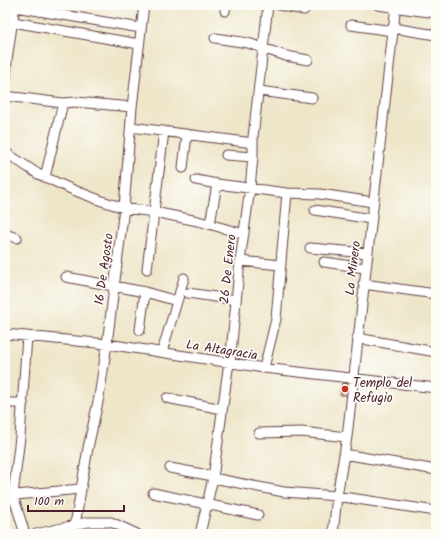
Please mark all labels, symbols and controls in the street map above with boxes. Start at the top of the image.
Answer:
street label: 16 De Agosto [89,232,120,307]
street label: 26 De Enero [214,233,243,305]
street label: La Minero [340,240,367,297]
street label: La Altagracia [184,334,259,366]
place label: Templo del Refugio [353,373,412,409]
marker: Templo del Refugio [340,384,350,394]
scale bar [28,487,124,513]
text: 100 m [34,492,65,511]

